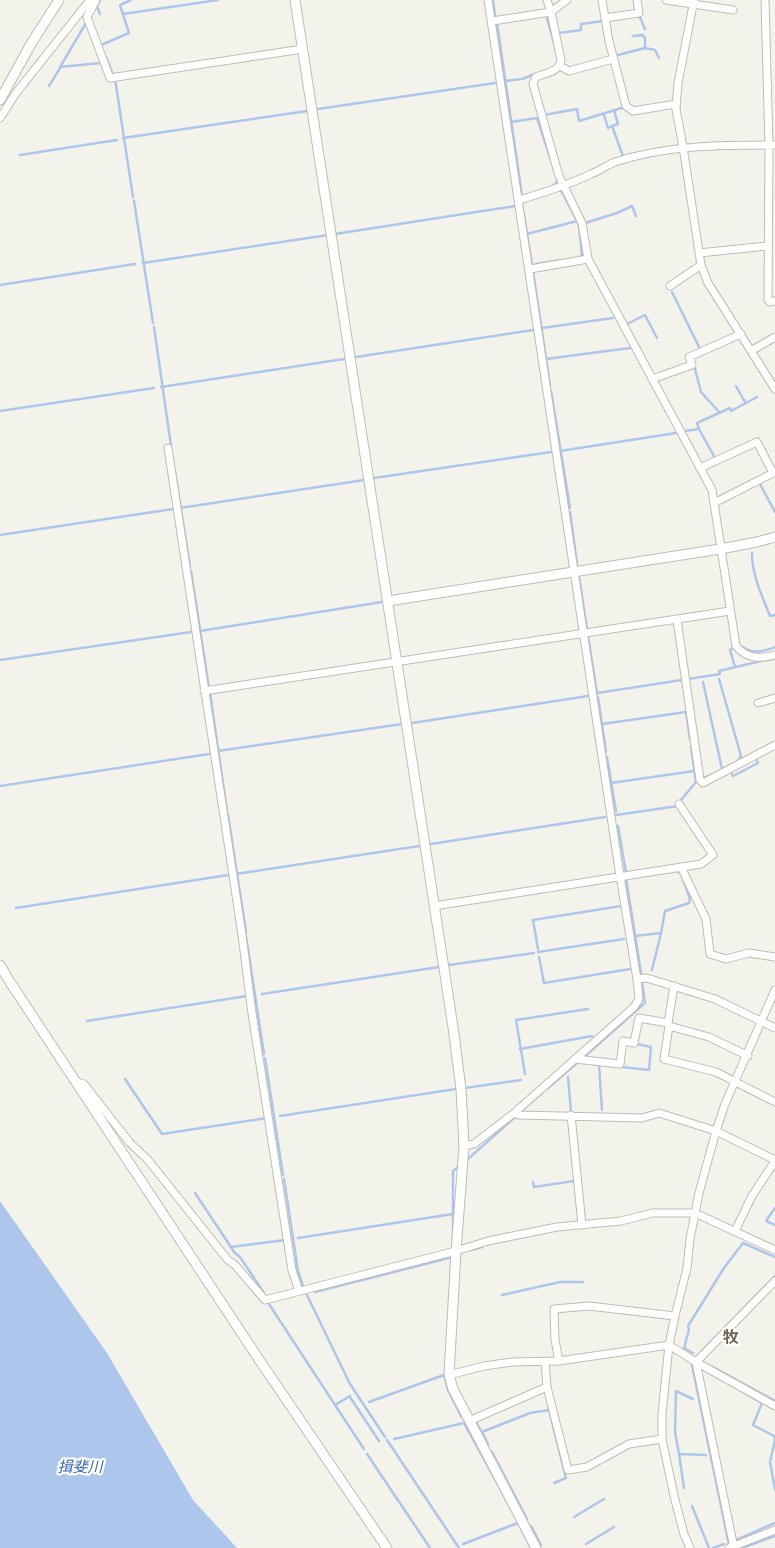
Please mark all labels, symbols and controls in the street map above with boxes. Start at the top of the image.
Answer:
district label: 牧 [723,1328,739,1348]
water label: 揖斐川 [58,1458,102,1476]

